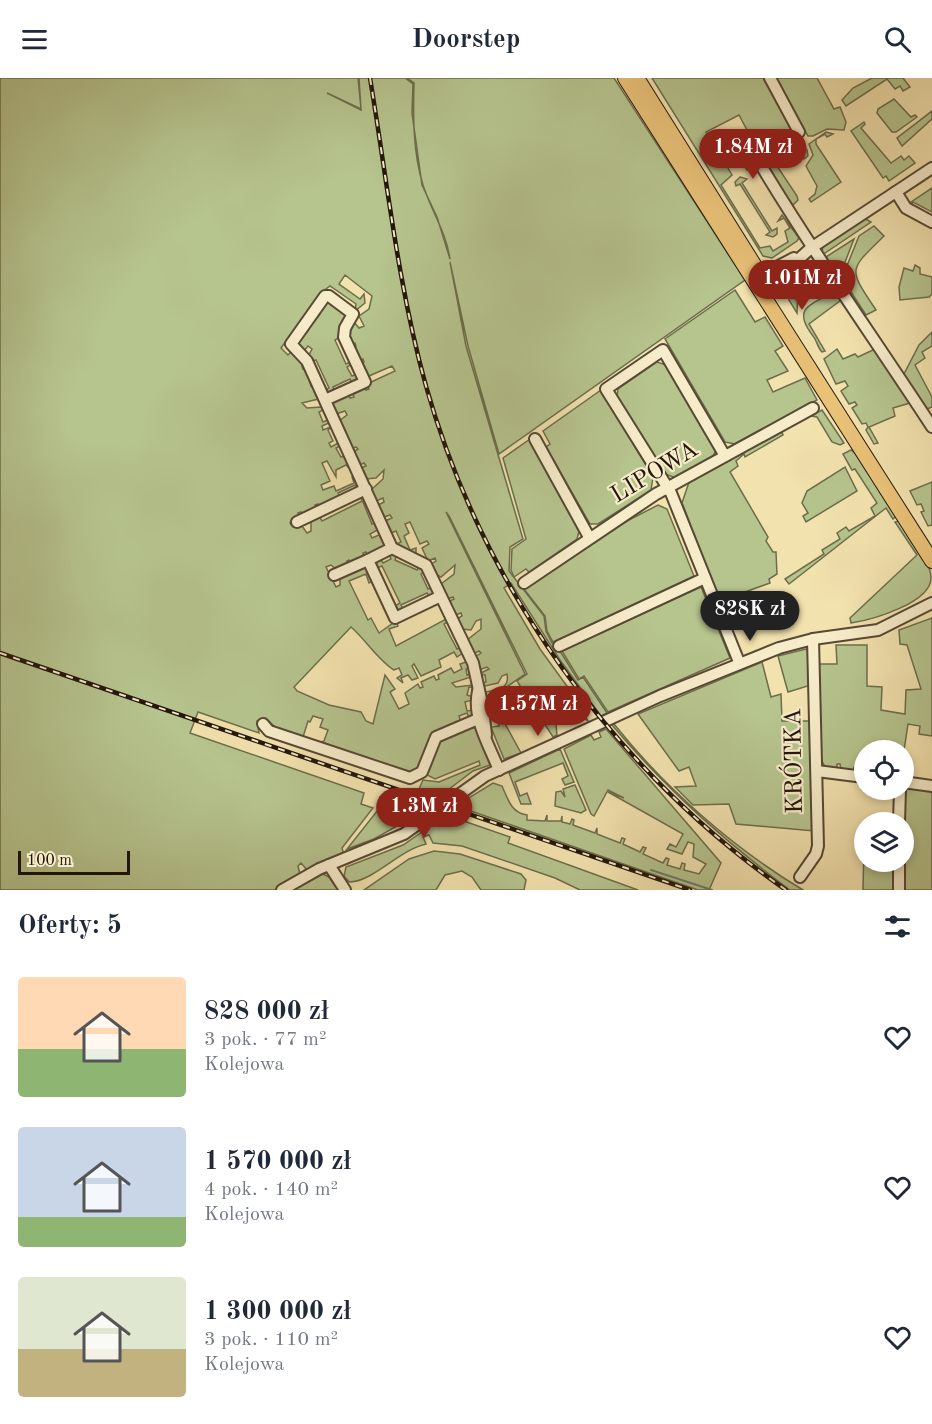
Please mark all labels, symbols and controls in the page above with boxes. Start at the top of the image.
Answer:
icon: menu [18,23,51,56]
icon: search [881,23,914,56]
text: Doorstep [411,26,521,53]
pin: 1.84M zł [691,129,815,180]
text: 1.84M zł [713,138,793,158]
pin: 1.01M zł [740,260,864,311]
text: 1.01M zł [762,269,842,289]
street label: LIPOWA [607,438,703,508]
pin: 828K zł [695,591,805,642]
text: 828K zł [714,600,786,620]
pin: 1.57M zł [476,686,600,737]
text: 1.57M zł [498,695,578,715]
street label: KRÓTKA [777,708,808,814]
map controls [854,740,914,872]
button: locate [854,740,914,800]
pin: 1.3M zł [369,788,479,839]
text: 1.3M zł [390,797,458,817]
button: layers [854,812,914,872]
scale bar [18,848,130,876]
text: 100 m [27,853,72,869]
icon: filters [881,910,914,943]
text: Oferty: 5 [18,913,122,939]
text: 828 000 zł [204,999,329,1025]
icon: home [66,1001,138,1073]
icon: heart [881,1021,914,1054]
text: 3 pok. · 77 m² [204,1030,327,1050]
text: Kolejowa [204,1055,284,1075]
text: 1 570 000 zł [204,1149,351,1175]
icon: home [66,1151,138,1223]
icon: heart [881,1171,914,1204]
text: 4 pok. · 140 m² [204,1180,338,1200]
text: Kolejowa [204,1205,284,1225]
text: 1 300 000 zł [204,1299,351,1325]
icon: home [66,1301,138,1373]
icon: heart [881,1321,914,1354]
text: 3 pok. · 110 m² [204,1330,338,1350]
text: Kolejowa [204,1355,284,1375]

